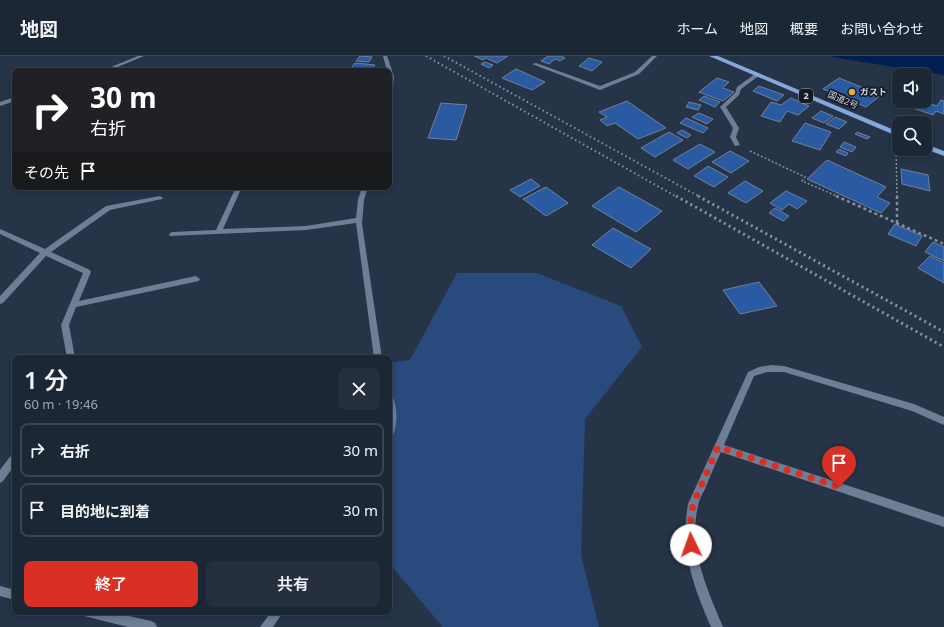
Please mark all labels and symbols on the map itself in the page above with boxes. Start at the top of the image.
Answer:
place label: ガスト [860,85,887,98]
street label: 国道2号 [826,87,861,112]
marker: ガスト [847,87,857,97]
road number: 2 [799,89,813,103]
pin [822,446,856,487]
position arrow [670,524,712,566]

